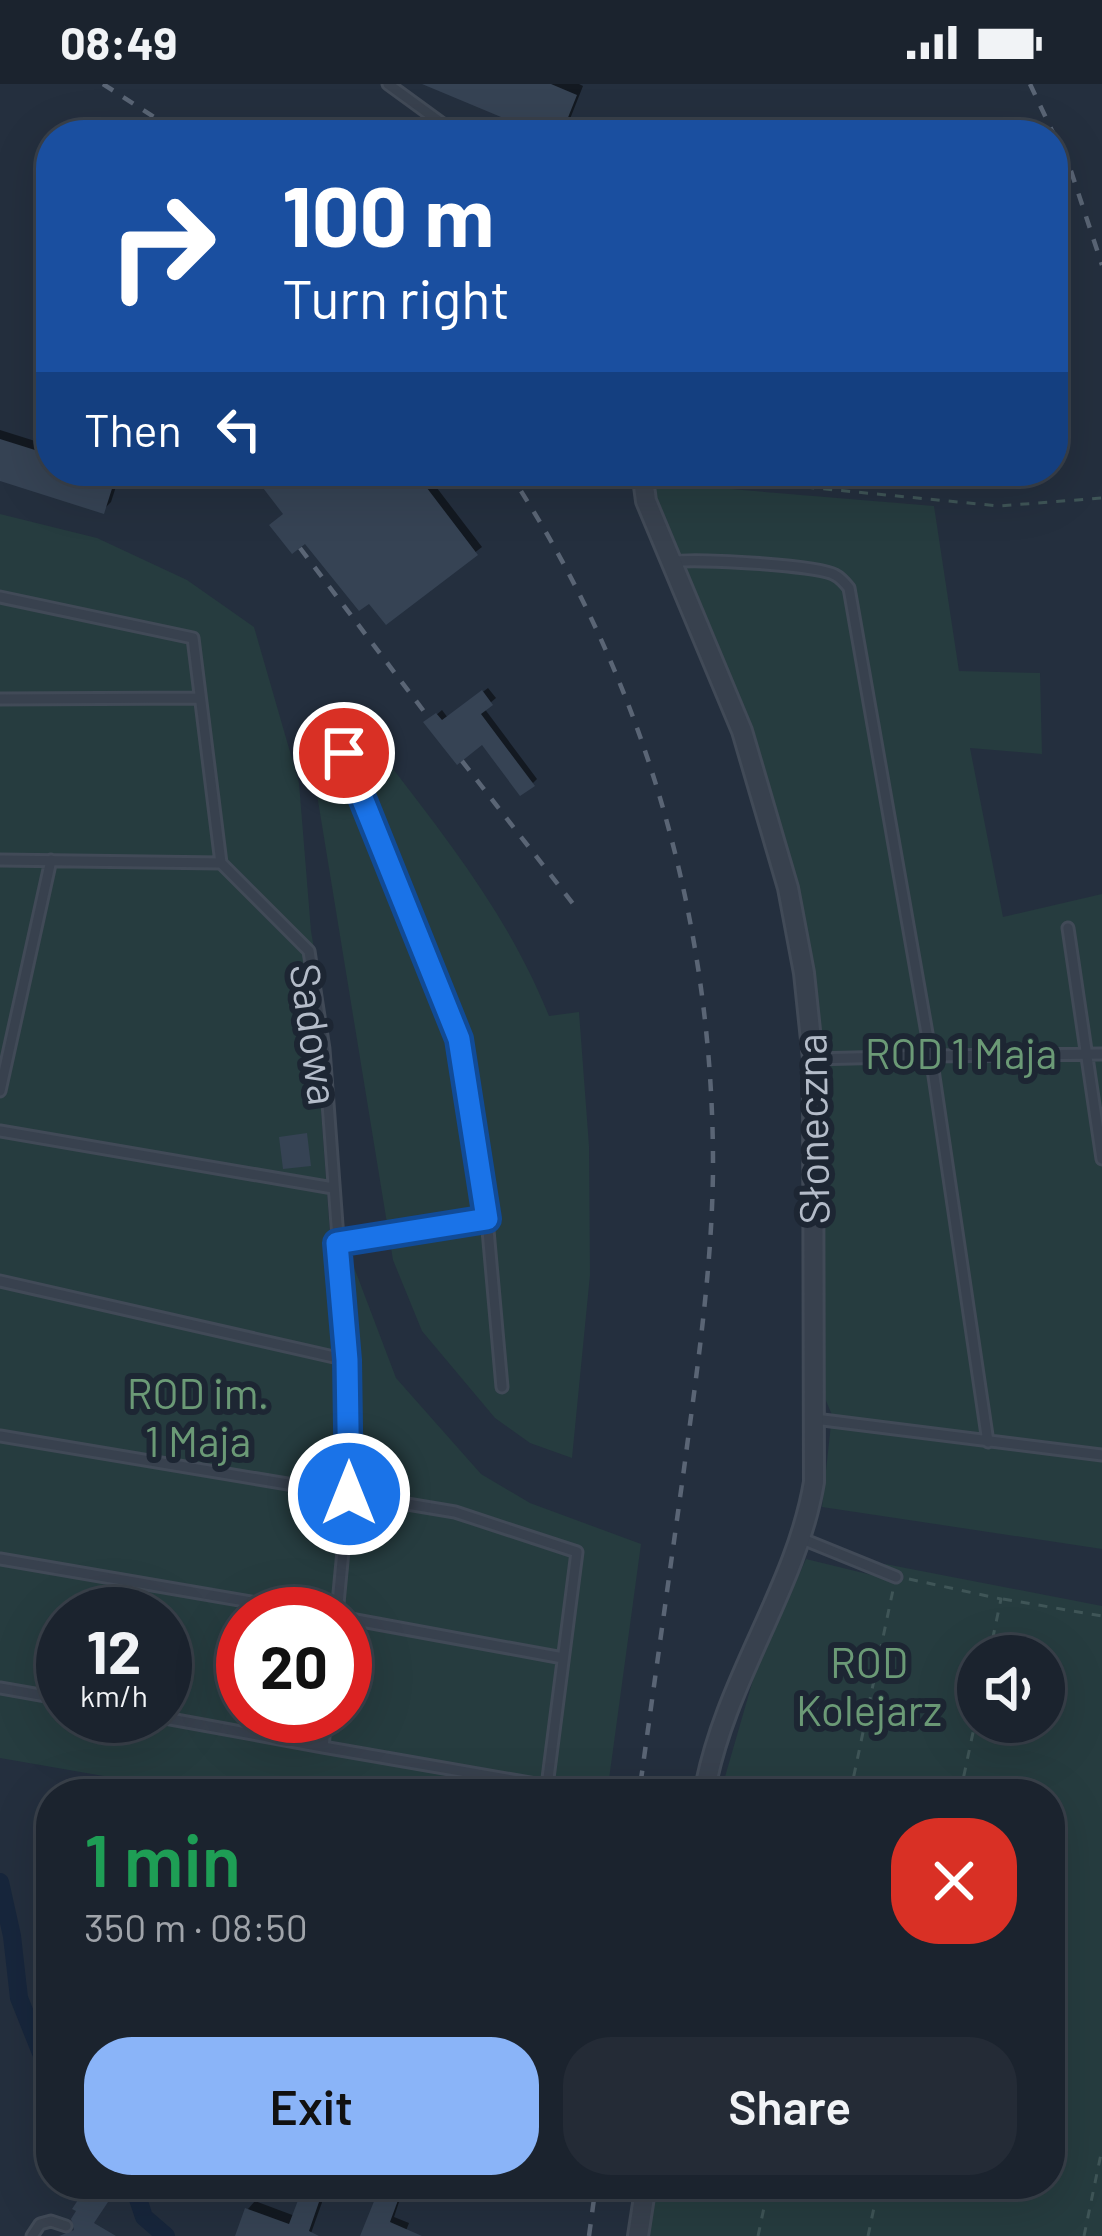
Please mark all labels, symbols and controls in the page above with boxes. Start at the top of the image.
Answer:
text: 08:49 [60,15,178,69]
text: 100 m [282,163,494,264]
icon: right [84,168,240,324]
text: Turn right [282,265,510,330]
icon: left [206,396,272,462]
text: Then [84,402,182,456]
pin [293,702,395,804]
icon: arrive [311,720,377,786]
street label: Sadowa [281,960,351,1108]
park label: ROD 1 Maja [865,1027,1057,1078]
street label: Słoneczna [784,1033,838,1225]
park label: ROD im. 1 Maja [127,1367,269,1466]
position arrow [286,1431,412,1557]
speed limit sign: 20 [216,1587,372,1743]
text: 12 [87,1614,141,1686]
map controls [957,1635,1065,1743]
button: sound [957,1635,1065,1743]
park label: ROD Kolejarz [796,1636,942,1735]
text: km/h [80,1677,148,1713]
text: 1 min [84,1815,241,1901]
button: close [891,1818,1017,1944]
text: 350 m · 08:50 [84,1903,308,1950]
button: Exit [84,2037,539,2175]
button: Share [563,2037,1017,2175]

